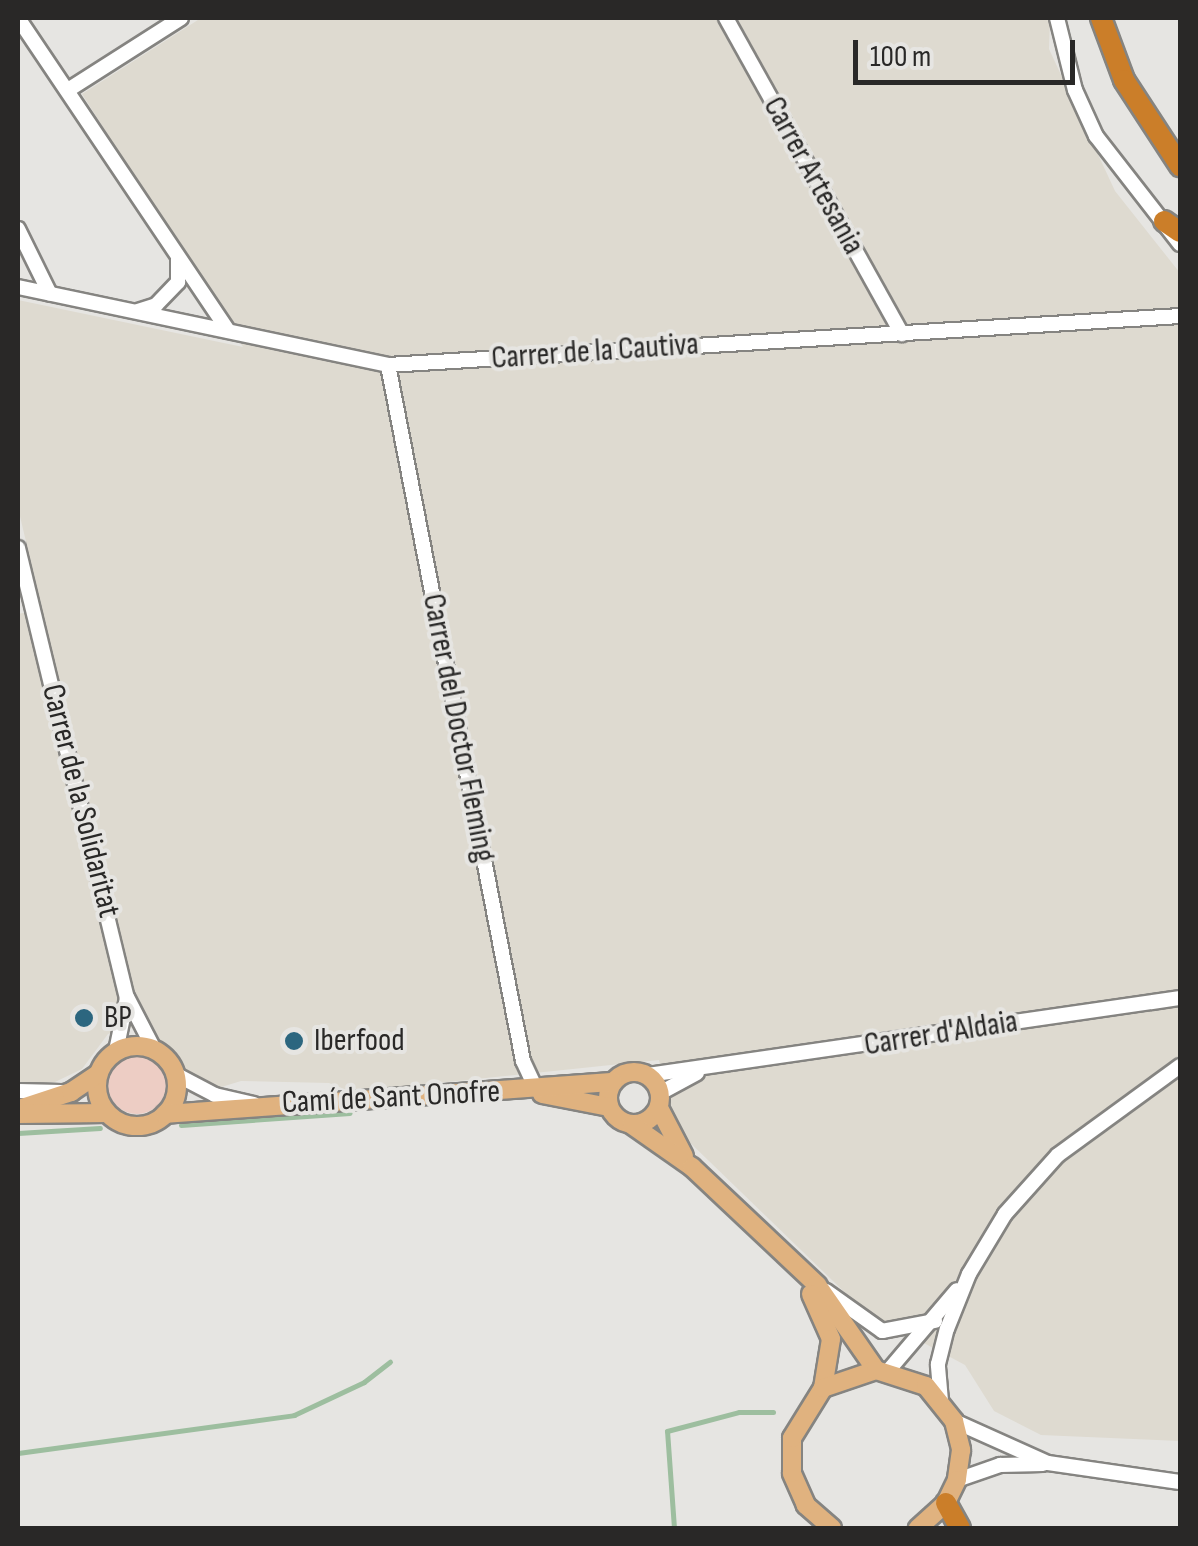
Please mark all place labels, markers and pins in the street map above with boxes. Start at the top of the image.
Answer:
place label: BP [104,999,132,1037]
marker: BP [73,1007,95,1029]
place label: Iberfood [314,1022,405,1060]
marker: Iberfood [283,1030,305,1052]

